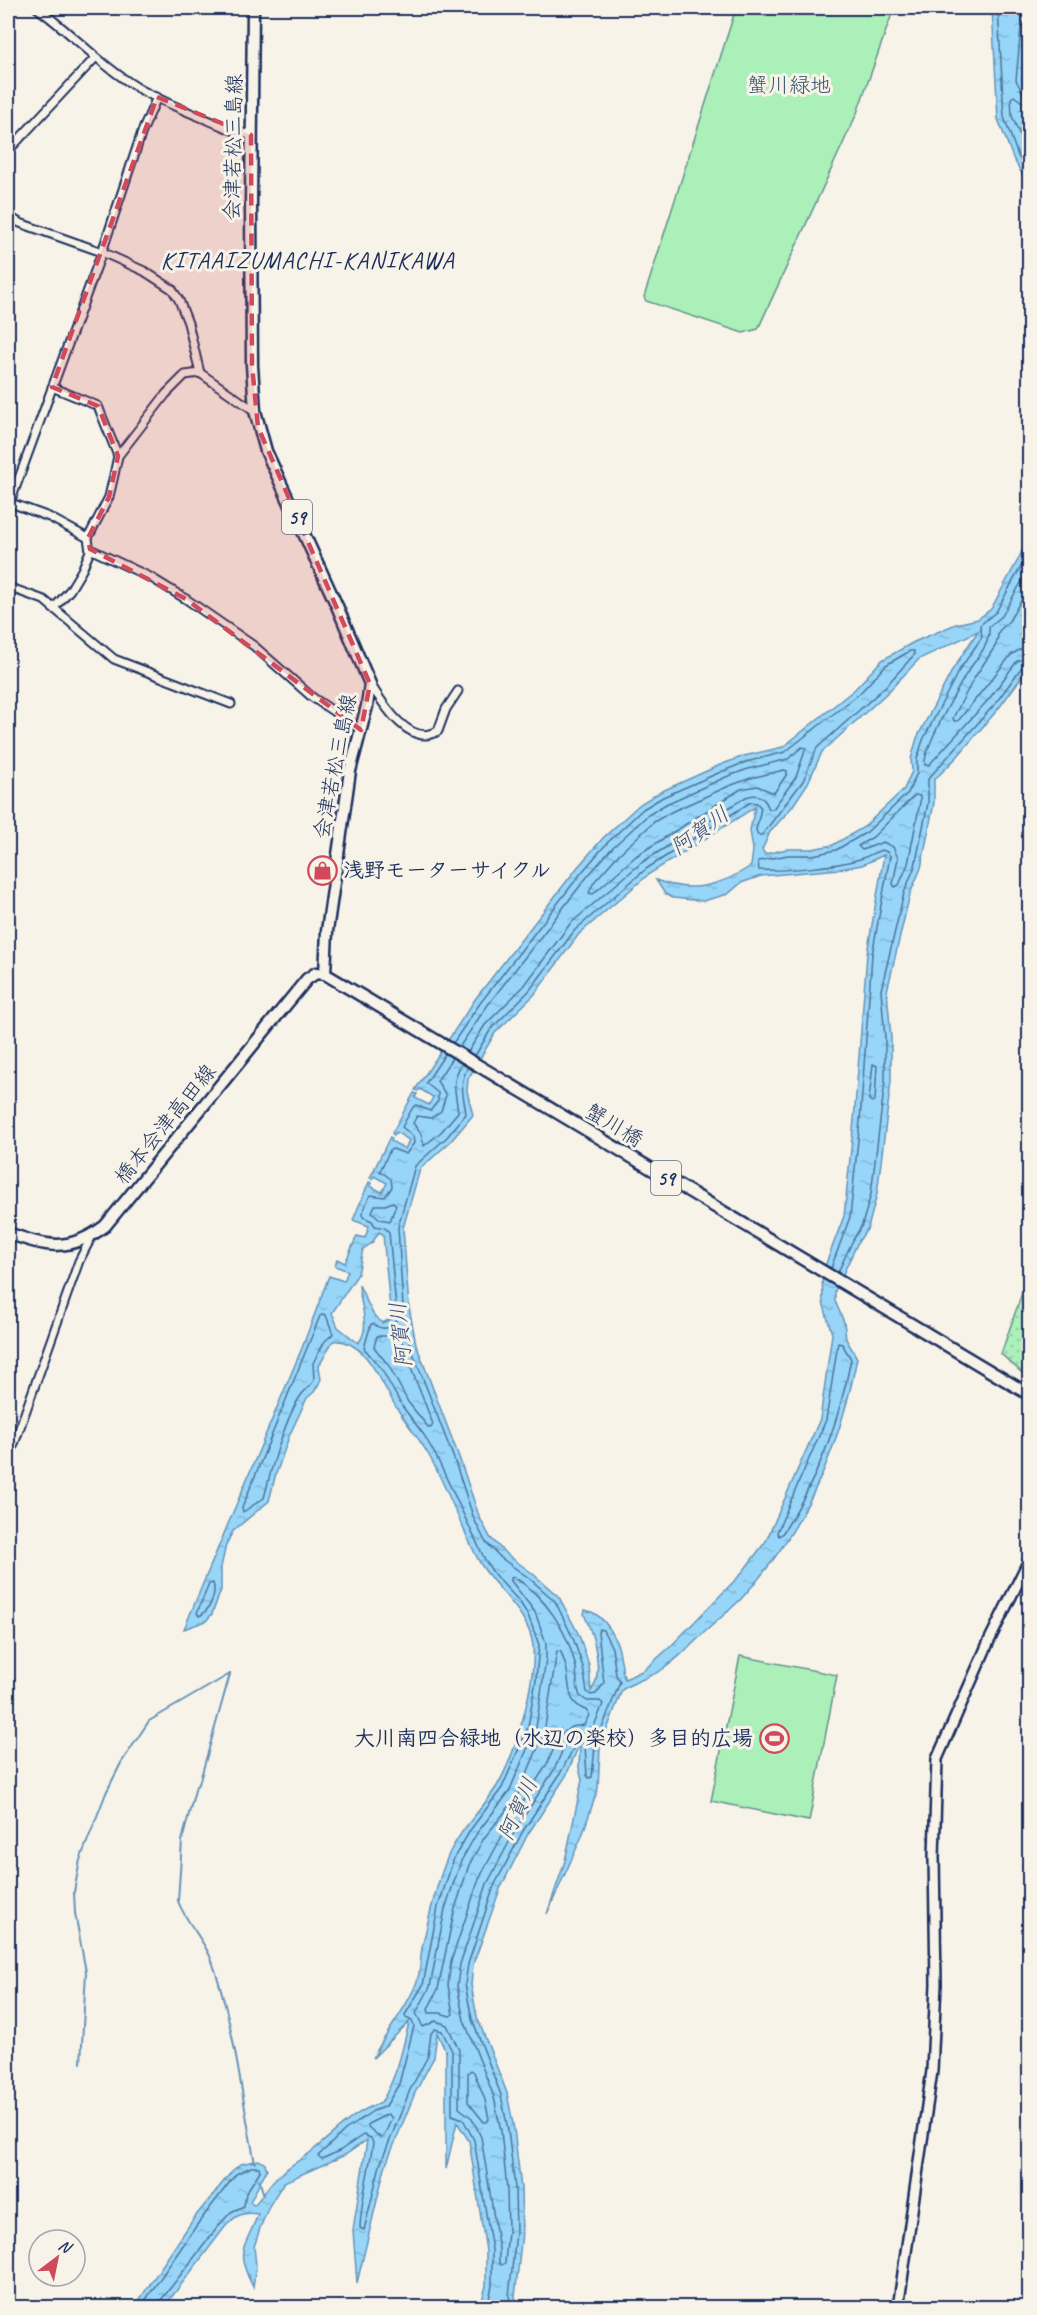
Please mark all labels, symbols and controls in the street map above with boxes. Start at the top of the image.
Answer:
park label: 蟹川緑地 [747,72,831,98]
street label: 会津若松三島線 [219,73,247,221]
district label: KITAAIZUMACHI-KANIKAWA [161,245,455,275]
road number: 59 [282,500,312,534]
street label: 会津若松三島線 [308,691,362,841]
water label: 阿賀川 [665,800,735,862]
shop icon: 浅野モーターサイクル [306,854,338,886]
place label: 浅野モーターサイクル [343,857,551,883]
street label: 橋本会津高田線 [109,1059,221,1189]
street label: 蟹川橋 [580,1098,648,1152]
road number: 59 [651,1161,681,1195]
water label: 阿賀川 [384,1301,418,1369]
sports icon: 大川南四合緑地（水辺の楽校）多目的広場 [758,1722,790,1754]
place label: 大川南四合緑地（水辺の楽校）多目的広場 [354,1725,753,1751]
water label: 阿賀川 [492,1773,544,1845]
north arrow [27,2228,87,2288]
text: N [55,2235,77,2259]

